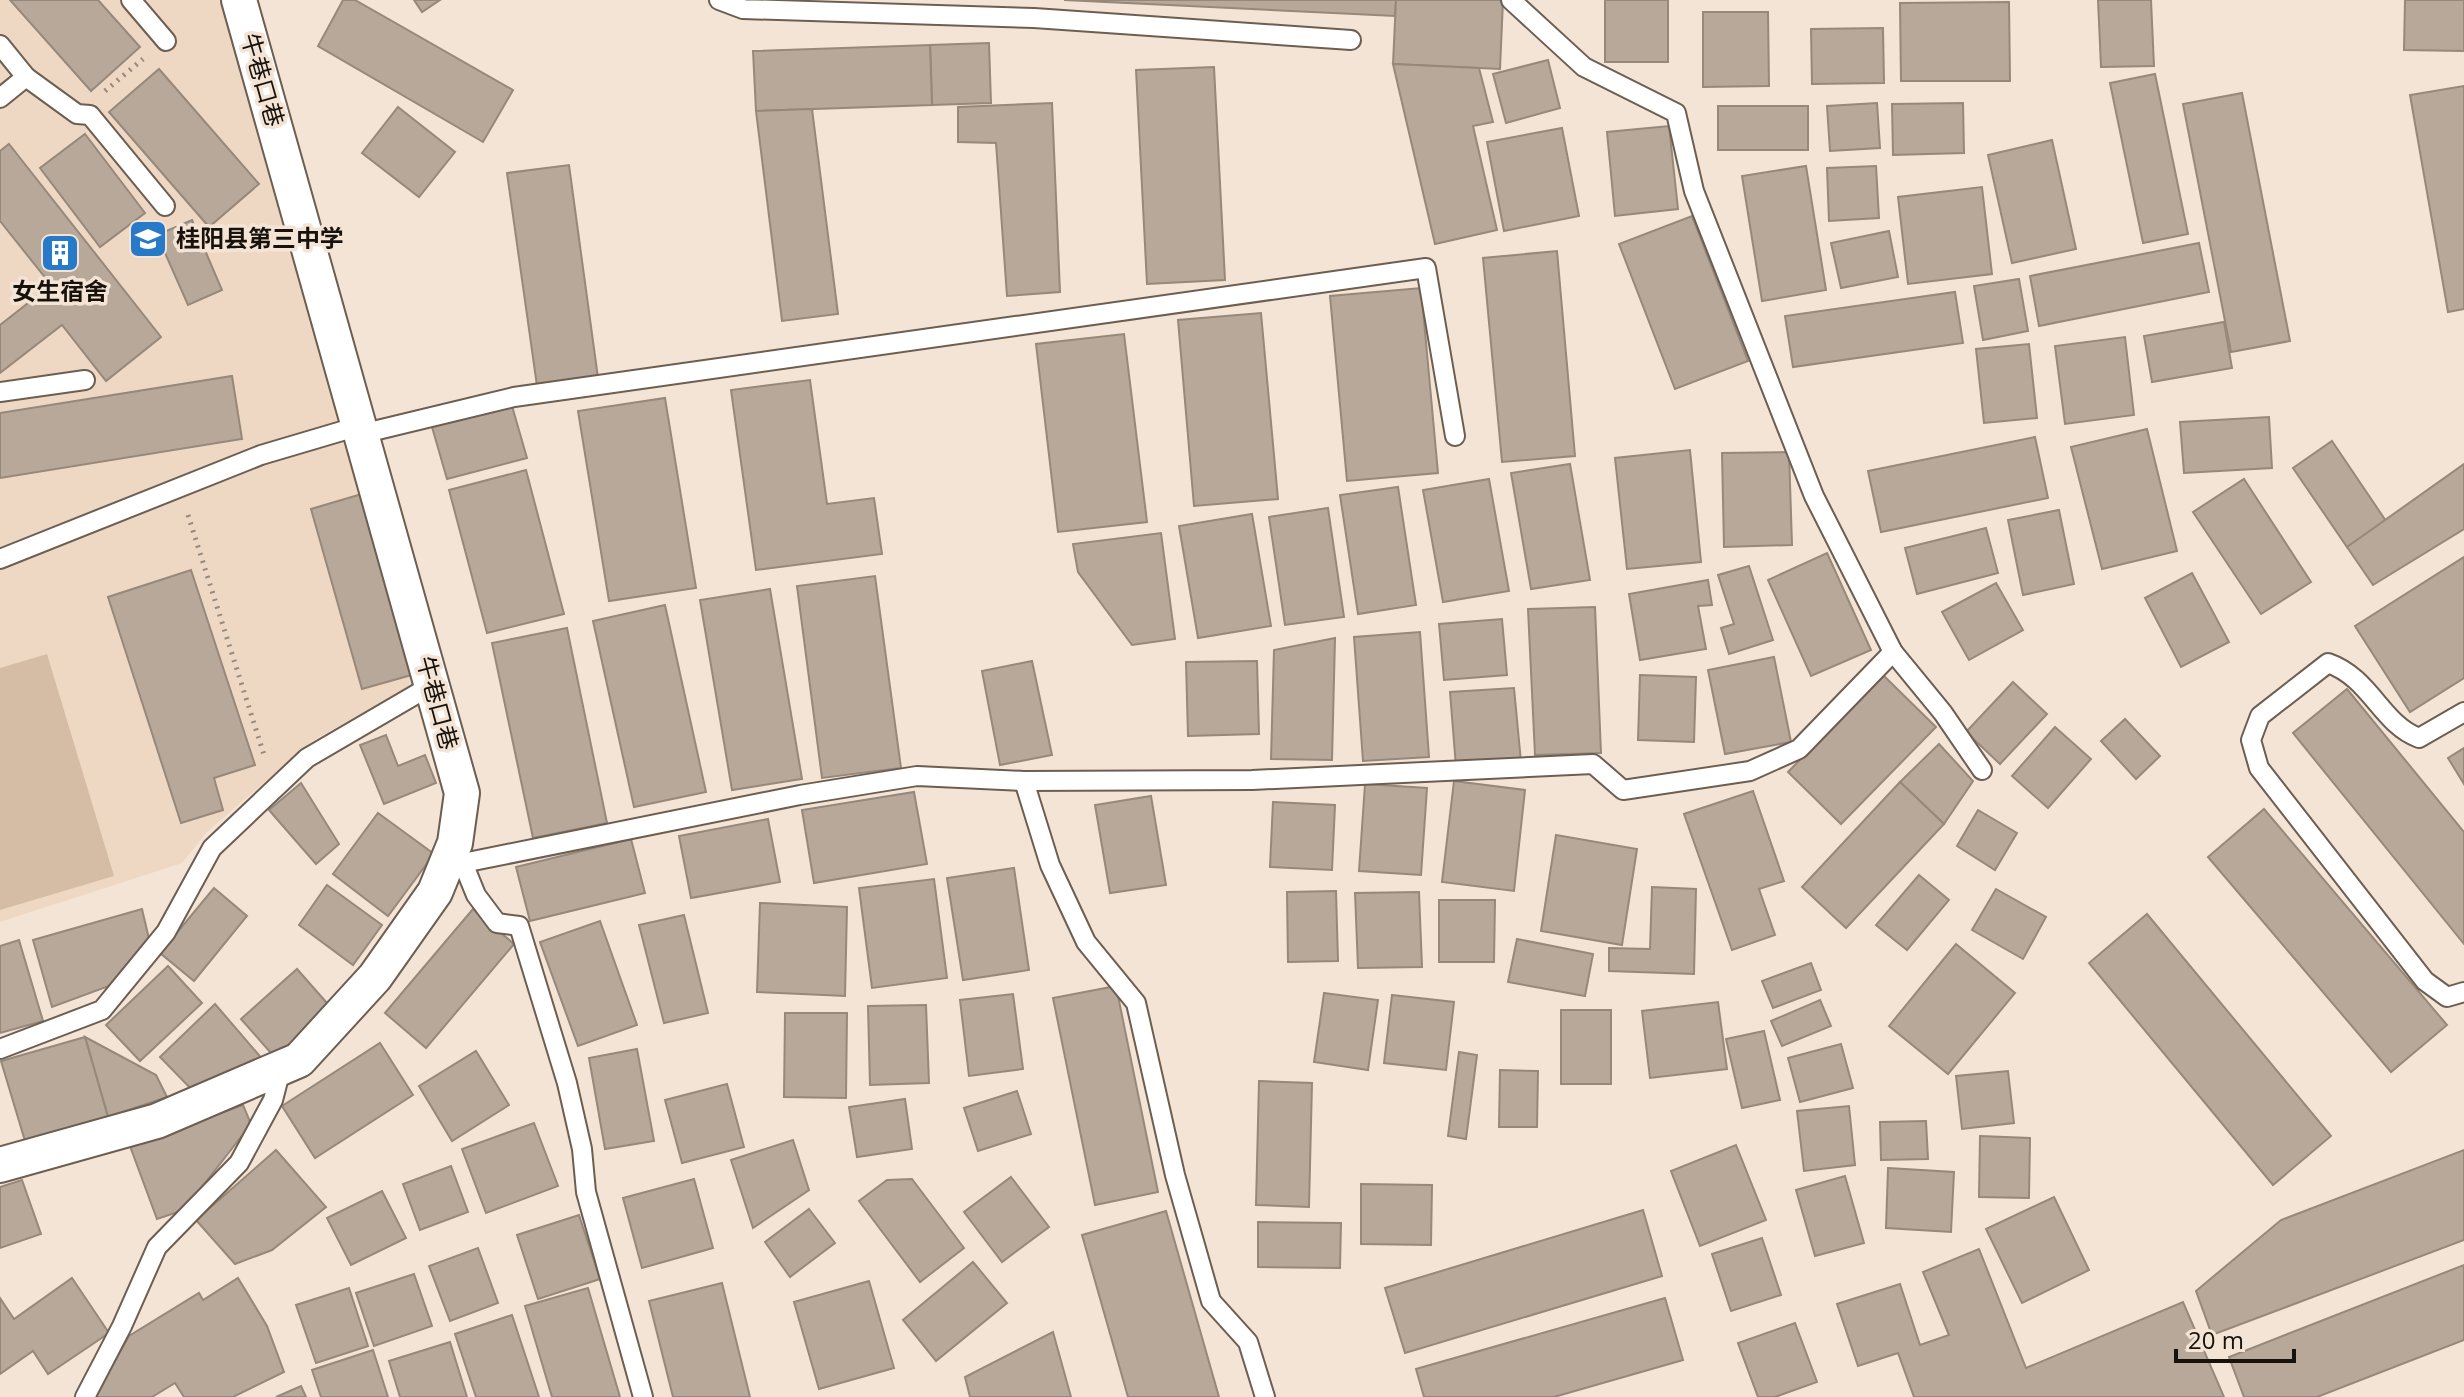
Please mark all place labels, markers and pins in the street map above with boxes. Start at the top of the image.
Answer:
school or university icon: 桂阳县第三中学 [127,218,169,260]
place label: 桂阳县第三中学 [176,221,344,254]
building icon: 女生宿舍 [39,232,81,274]
place label: 女生宿舍 [12,274,108,307]

